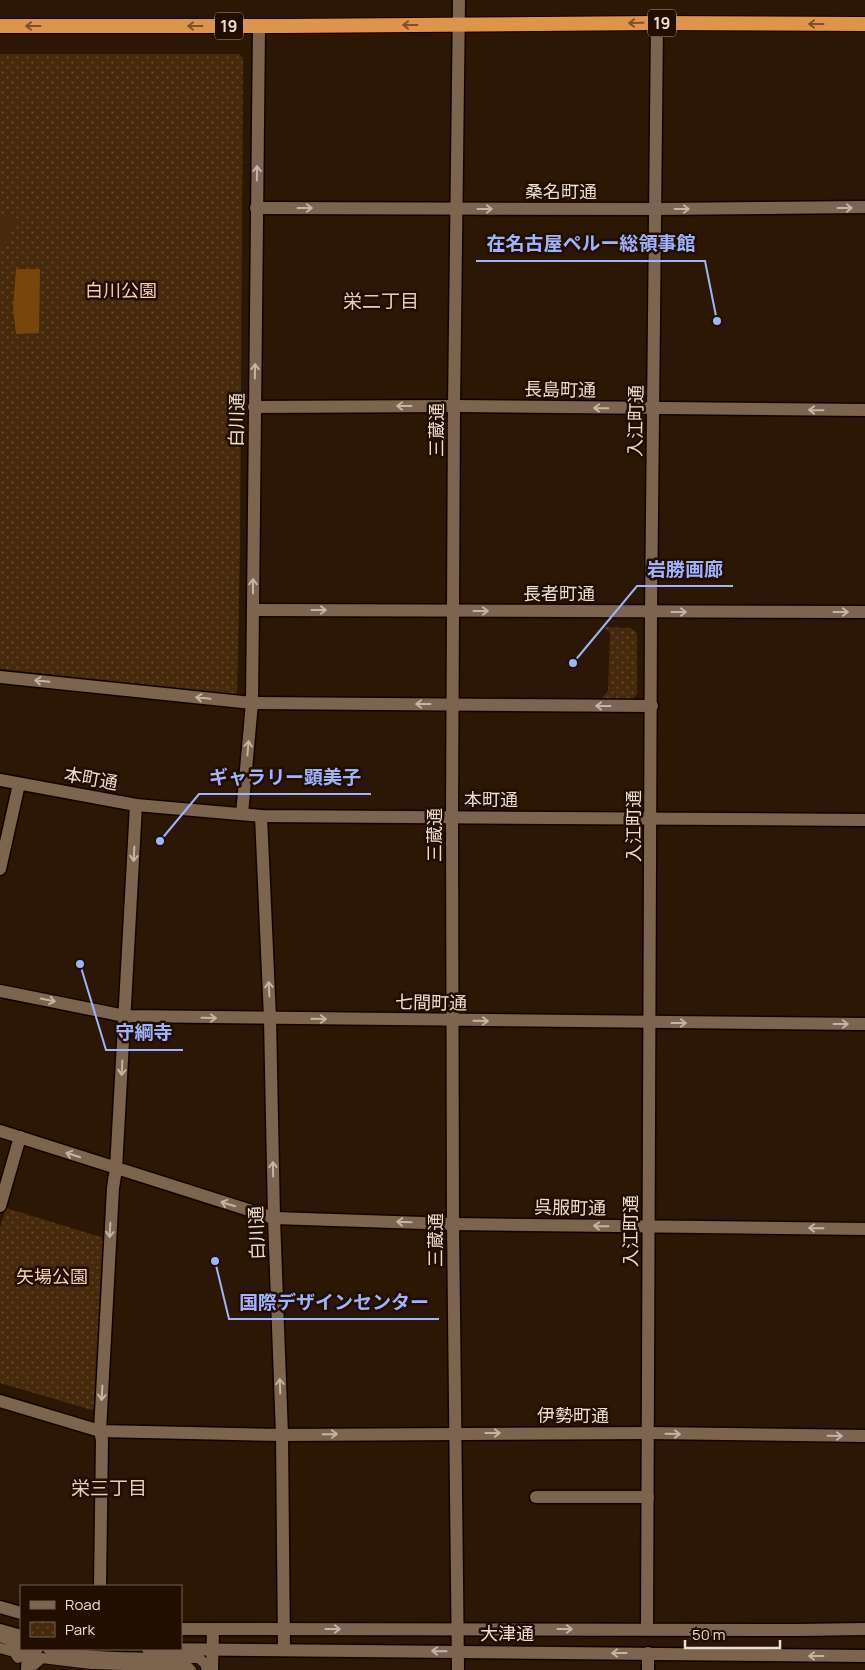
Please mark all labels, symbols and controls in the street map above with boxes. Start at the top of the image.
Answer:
road number: 19 [648,9,676,36]
road number: 19 [215,12,243,40]
one-way arrow [629,18,645,28]
one-way arrow [809,19,825,29]
one-way arrow [402,20,418,30]
one-way arrow [25,21,41,31]
one-way arrow [187,21,204,31]
one-way arrow [252,166,261,182]
street label: 桑名町通 [525,179,597,203]
one-way arrow [296,203,313,213]
one-way arrow [837,203,853,212]
one-way arrow [476,204,493,214]
one-way arrow [674,204,690,214]
callout: 在名古屋ペルー総領事館 [476,227,705,261]
text: 在名古屋ペルー総領事館 [486,230,696,256]
park label: 白川公園 [85,278,157,302]
district label: 栄二丁目 [343,288,419,314]
one-way arrow [250,363,260,380]
street label: 長島町通 [524,376,596,402]
street label: 入江町通 [622,385,648,457]
street label: 白川通 [224,393,248,447]
one-way arrow [396,401,412,411]
street label: 三蔵通 [424,403,448,457]
one-way arrow [594,403,610,413]
one-way arrow [809,405,825,415]
callout: 岩勝画廊 [637,552,733,586]
text: 岩勝画廊 [647,556,723,582]
one-way arrow [248,578,258,594]
street label: 長者町通 [523,581,595,605]
one-way arrow [310,605,327,615]
one-way arrow [473,606,489,616]
one-way arrow [670,607,687,617]
one-way arrow [833,607,849,617]
one-way arrow [34,676,50,686]
one-way arrow [196,693,212,703]
one-way arrow [415,699,432,709]
one-way arrow [595,701,611,710]
one-way arrow [243,741,253,757]
callout: ギャラリー顕美子 [199,760,371,794]
street label: 本町通 [63,762,120,795]
text: ギャラリー顕美子 [209,764,361,790]
street label: 本町通 [464,787,518,811]
street label: 入江町通 [621,790,645,862]
street label: 三蔵通 [422,808,446,862]
one-way arrow [129,845,138,861]
one-way arrow [264,982,273,998]
street label: 七間町通 [395,989,467,1015]
one-way arrow [39,996,55,1006]
one-way arrow [200,1013,216,1022]
one-way arrow [310,1014,327,1024]
callout: 守綱寺 [106,1016,183,1050]
one-way arrow [473,1016,489,1026]
one-way arrow [670,1018,687,1028]
text: 守綱寺 [115,1019,173,1045]
one-way arrow [833,1019,849,1029]
one-way arrow [117,1060,126,1076]
one-way arrow [65,1149,81,1159]
one-way arrow [268,1162,278,1178]
street label: 呉服町通 [534,1194,606,1220]
street label: 入江町通 [618,1195,642,1267]
one-way arrow [220,1198,236,1208]
street label: 白川通 [243,1206,269,1260]
street label: 三蔵通 [423,1213,447,1267]
one-way arrow [396,1217,412,1227]
one-way arrow [594,1221,610,1230]
one-way arrow [106,1222,115,1238]
one-way arrow [809,1223,825,1233]
park label: 矢場公園 [16,1264,88,1288]
callout: 国際デザインセンター [229,1285,439,1319]
text: 国際デザインセンター [239,1289,429,1315]
one-way arrow [275,1378,285,1394]
one-way arrow [98,1384,107,1400]
street label: 伊勢町通 [537,1403,609,1427]
one-way arrow [484,1428,501,1438]
one-way arrow [322,1429,338,1439]
one-way arrow [665,1429,681,1438]
one-way arrow [827,1431,843,1441]
district label: 栄三丁目 [71,1475,147,1501]
legend [20,1585,182,1650]
text: Road [65,1594,101,1615]
scale bar [685,1618,780,1650]
text: Park [65,1619,95,1640]
street label: 大津通 [480,1621,534,1645]
one-way arrow [324,1624,341,1634]
one-way arrow [557,1624,573,1634]
text: 50 m [692,1624,726,1645]
one-way arrow [431,1646,448,1656]
one-way arrow [611,1648,627,1657]
one-way arrow [809,1651,825,1661]

